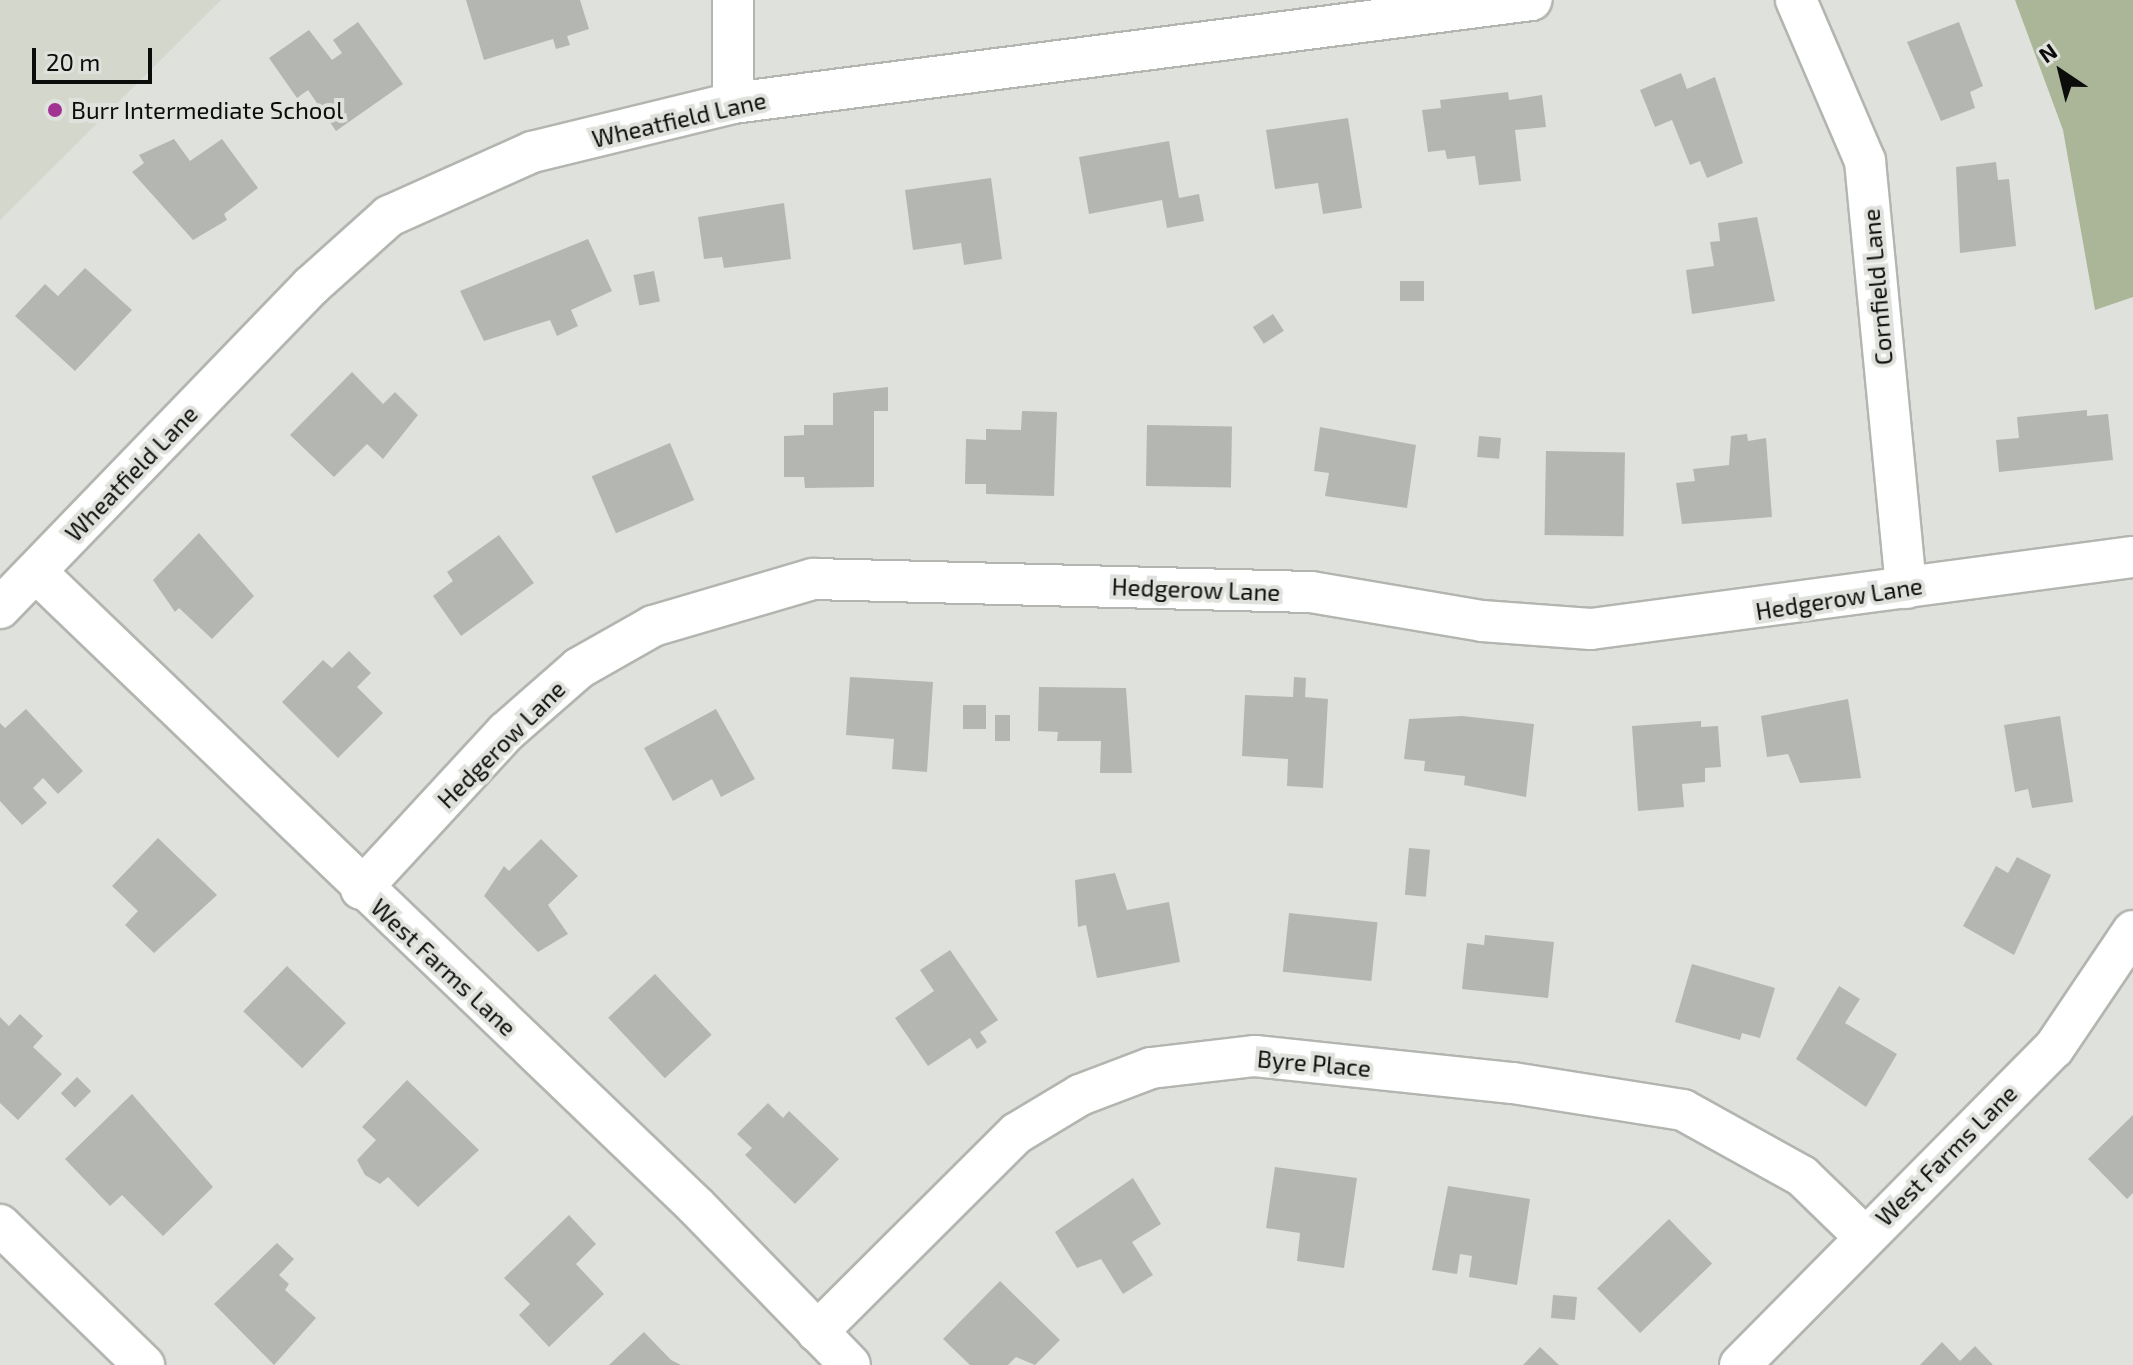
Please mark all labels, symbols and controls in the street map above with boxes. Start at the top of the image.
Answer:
scale bar [36,32,156,82]
north arrow [2021,32,2101,112]
text: N [2033,37,2061,68]
text: 20 m [46,47,100,76]
street label: Wheatfield Lane [589,85,769,153]
place label: Burr Intermediate School [71,96,344,124]
marker: Burr Intermediate School [46,101,64,119]
street label: Cornfield Lane [1856,208,1898,366]
street label: Wheatfield Lane [59,399,203,547]
street label: Hedgerow Lane [1753,571,1925,625]
street label: Hedgerow Lane [1111,572,1281,606]
street label: Hedgerow Lane [431,674,571,814]
street label: West Farms Lane [365,892,523,1042]
street label: Byre Place [1256,1044,1372,1082]
street label: West Farms Lane [1869,1078,2023,1232]

